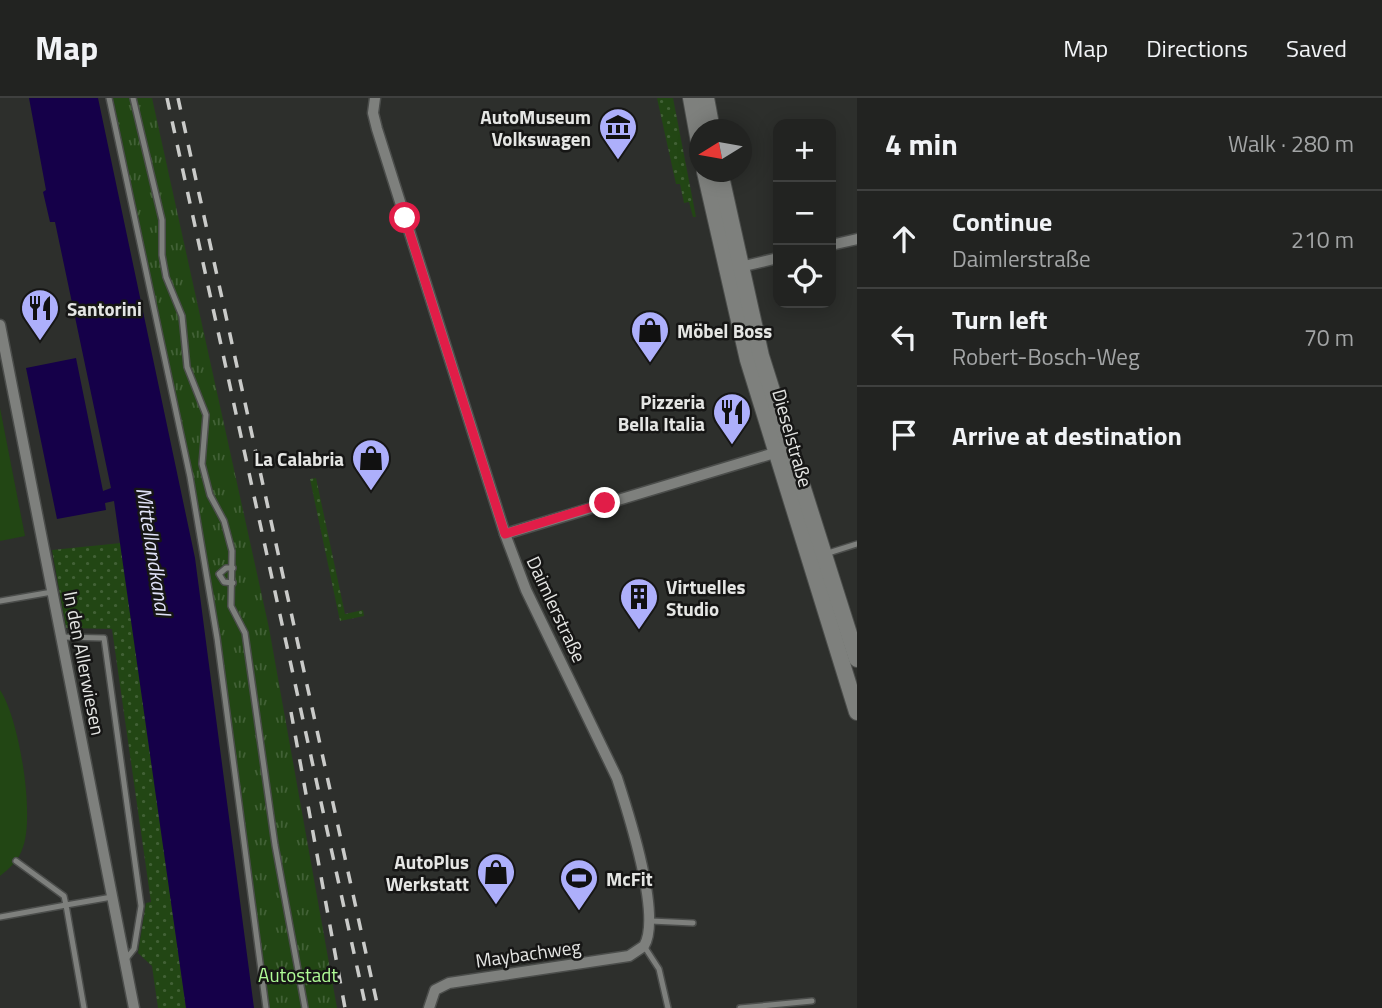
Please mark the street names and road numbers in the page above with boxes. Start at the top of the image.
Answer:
street label: Dieselstraße [765,385,821,491]
street label: Daimlerstraße [520,551,594,667]
street label: In den Allerwiesen [57,588,113,738]
street label: Maybachweg [473,931,583,975]

